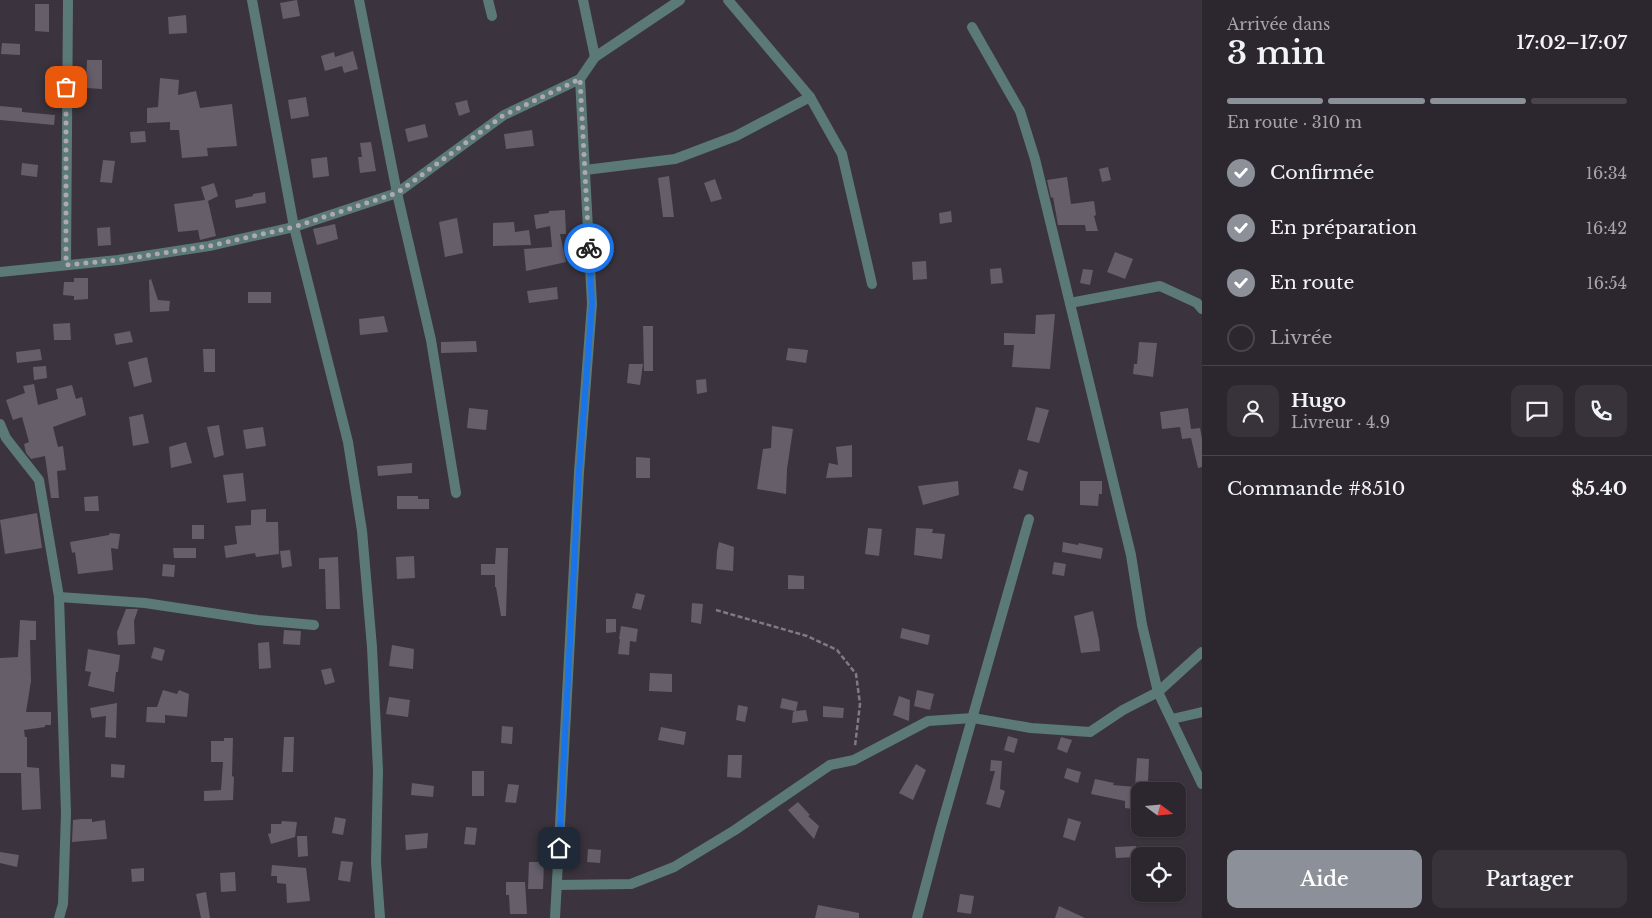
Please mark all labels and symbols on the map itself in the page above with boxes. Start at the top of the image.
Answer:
pin [45,66,87,108]
courier [564,223,614,273]
north arrow [1131,782,1186,838]
pin [538,827,580,869]

